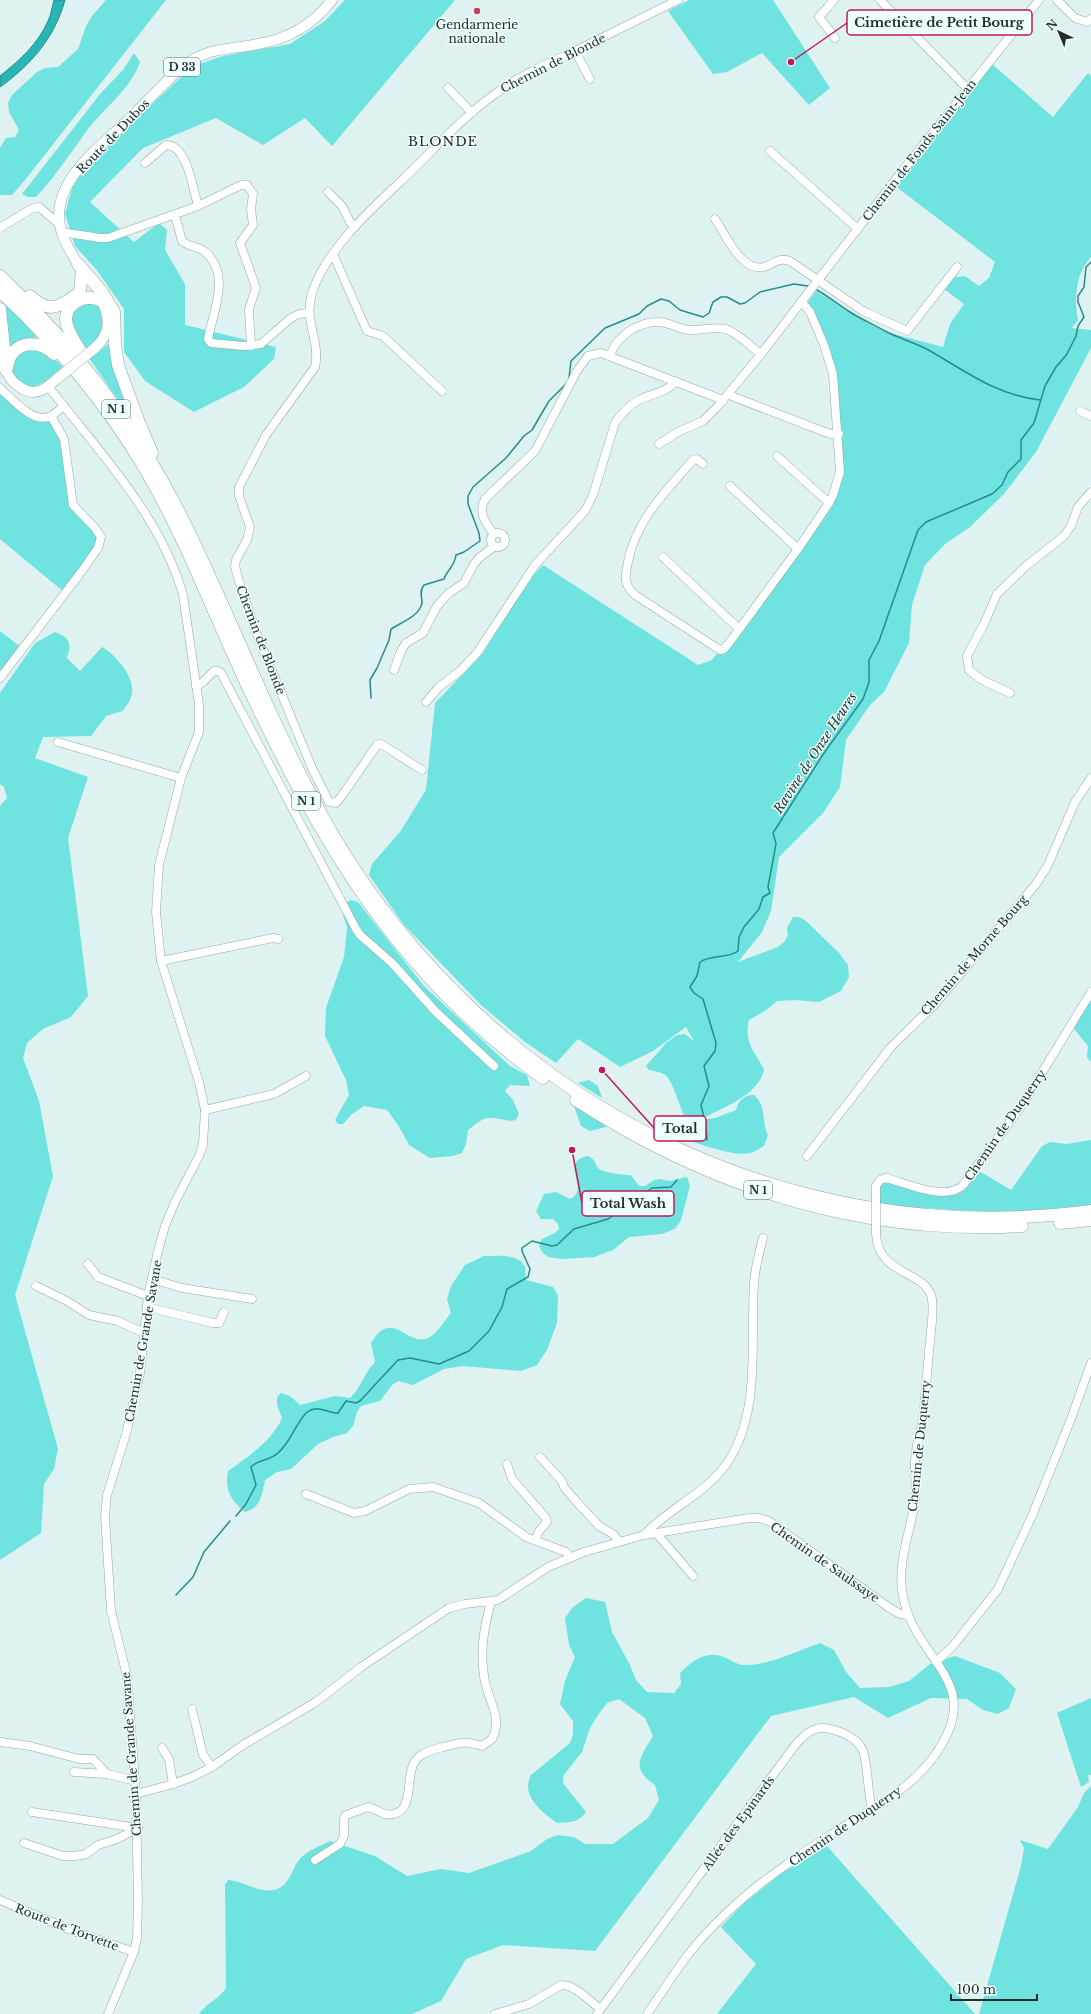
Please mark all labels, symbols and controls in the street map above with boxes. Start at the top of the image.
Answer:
marker: Gendarmerie nationale [472,6,482,16]
callout: Cimetière de Petit Bourg [847,10,1032,35]
north arrow [1039,12,1079,52]
text: Cimetière de Petit Bourg [854,14,1025,31]
text: N [1043,16,1061,33]
place label: Gendarmerie nationale [436,17,518,46]
street label: Chemin de Blonde [498,30,608,96]
road number: D 33 [164,58,200,76]
street label: Chemin de Fonds Saint-Jean [859,76,979,224]
street label: Route de Dubos [73,95,153,177]
district label: BLONDE [408,133,478,150]
road number: N 1 [102,400,130,418]
street label: Chemin de Blonde [233,583,289,697]
water label: Ravine de Onze Heures [769,689,861,818]
road number: N 1 [292,792,320,810]
street label: Chemin de Morne Bourg [918,891,1031,1018]
street label: Chemin de Duquerry [961,1066,1049,1184]
callout: Total [654,1116,706,1141]
text: Total [662,1120,698,1137]
road number: N 1 [744,1181,772,1199]
callout: Total Wash [582,1191,674,1216]
text: Total Wash [590,1195,667,1212]
street label: Chemin de Grande Savane [121,1259,165,1423]
street label: Chemin de Duquerry [905,1379,933,1513]
street label: Chemin de Saulssaye [768,1519,883,1605]
street label: Chemin de Grande Savane [118,1671,144,1837]
street label: Allée des Epinards [698,1773,777,1874]
street label: Chemin de Duquerry [786,1783,904,1869]
street label: Route de Torvette [13,1900,121,1954]
scale bar [951,1976,1037,2002]
text: 100 m [957,1982,996,1997]

